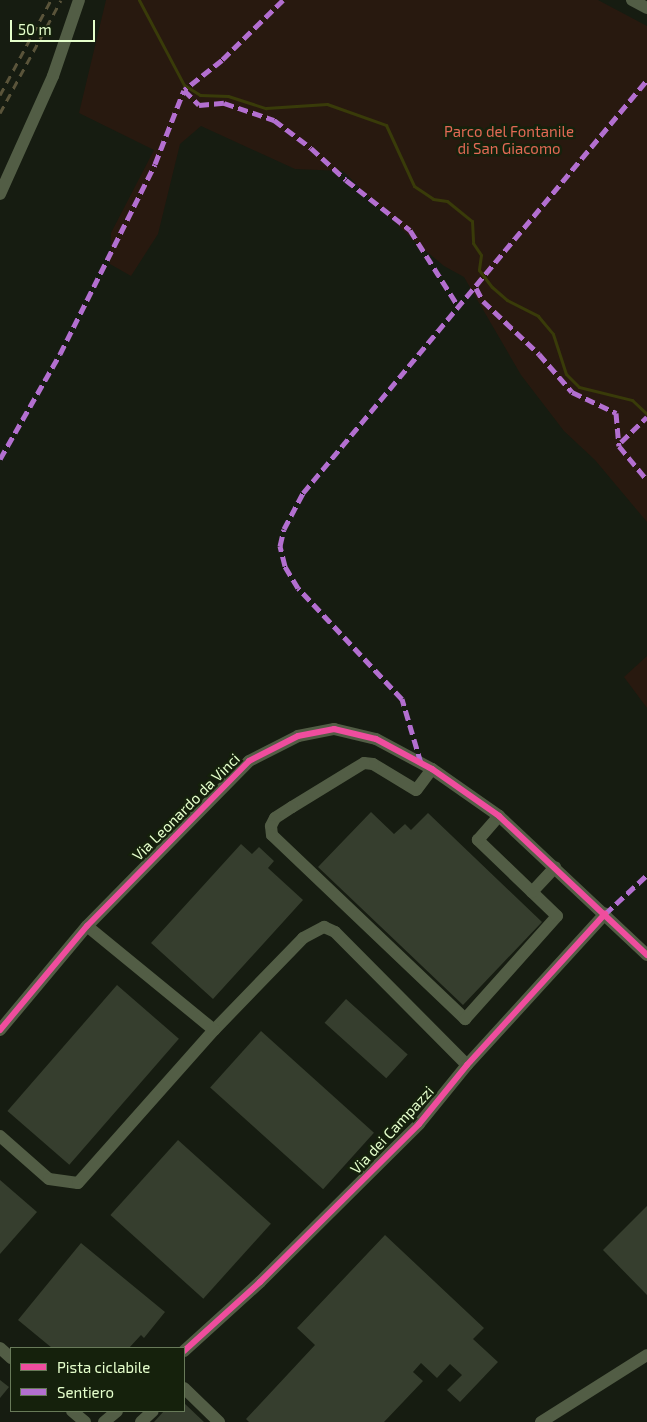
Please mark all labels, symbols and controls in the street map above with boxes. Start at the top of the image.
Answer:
scale bar [12,10,98,42]
text: 50 m [18,20,52,38]
park label: Parco del Fontanile di San Giacomo [444,122,574,157]
street label: Via Leonardo da Vinci [128,749,244,865]
street label: Via dei Campazzi [347,1082,437,1178]
legend [10,1347,185,1412]
text: Pista ciclabile [57,1358,150,1376]
text: Sentiero [57,1383,114,1401]

